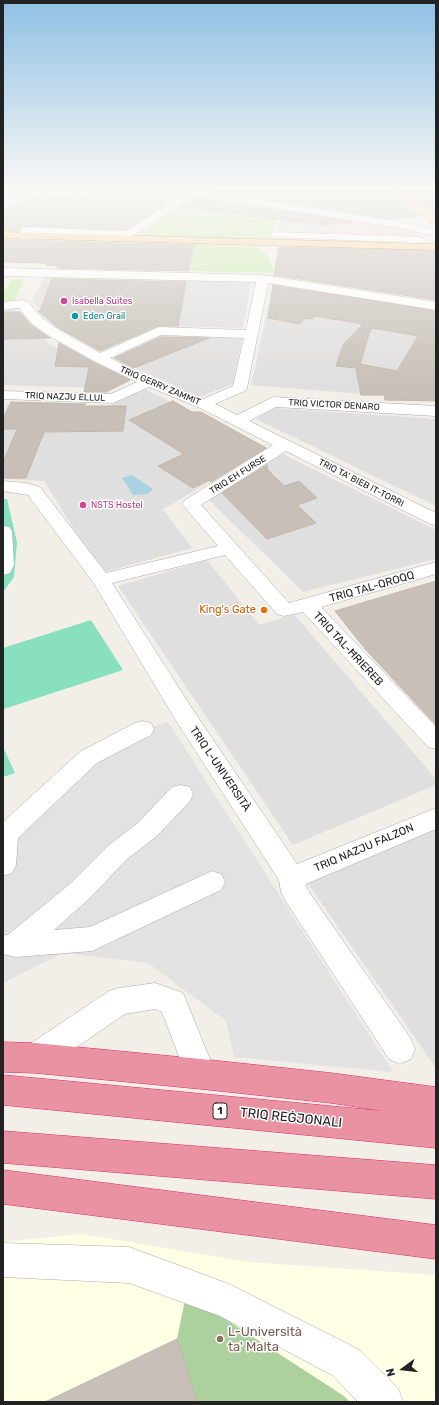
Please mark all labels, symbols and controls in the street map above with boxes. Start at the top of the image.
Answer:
marker: Isabella Suites [59,296,69,306]
place label: Isabella Suites [72,296,132,306]
marker: Eden Grail [70,311,80,321]
place label: Eden Grail [83,311,125,321]
street label: TRIQ GERRY ZAMMIT [118,364,202,408]
street label: TRIQ NAZJU ELLUL [25,390,105,404]
street label: TRIQ VICTOR DENARO [288,397,380,413]
street label: TRIQ EH FURSE [208,453,268,497]
street label: TRIQ TA' BIEB IT-TORRI [316,457,406,509]
marker: NSTS Hostel [78,500,88,510]
place label: NSTS Hostel [91,500,143,510]
street label: TRIQ TAL-QROQQ [328,569,416,605]
place label: King's Gate [199,603,256,617]
marker: King's Gate [259,605,269,615]
street label: TRIQ TAL-ĦRIEREB [310,609,386,689]
street label: TRIQ L-UNIVERSITÀ [187,724,253,814]
street label: TRIQ NAZJU FALZON [312,821,416,875]
road number: 1 [213,1103,227,1119]
street label: TRIQ REĠJONALI [239,1105,343,1131]
place label: L-Università ta' Malta [228,1324,302,1355]
marker: L-Università ta' Malta [215,1334,225,1344]
north arrow [383,1349,423,1389]
text: N [384,1367,398,1378]

